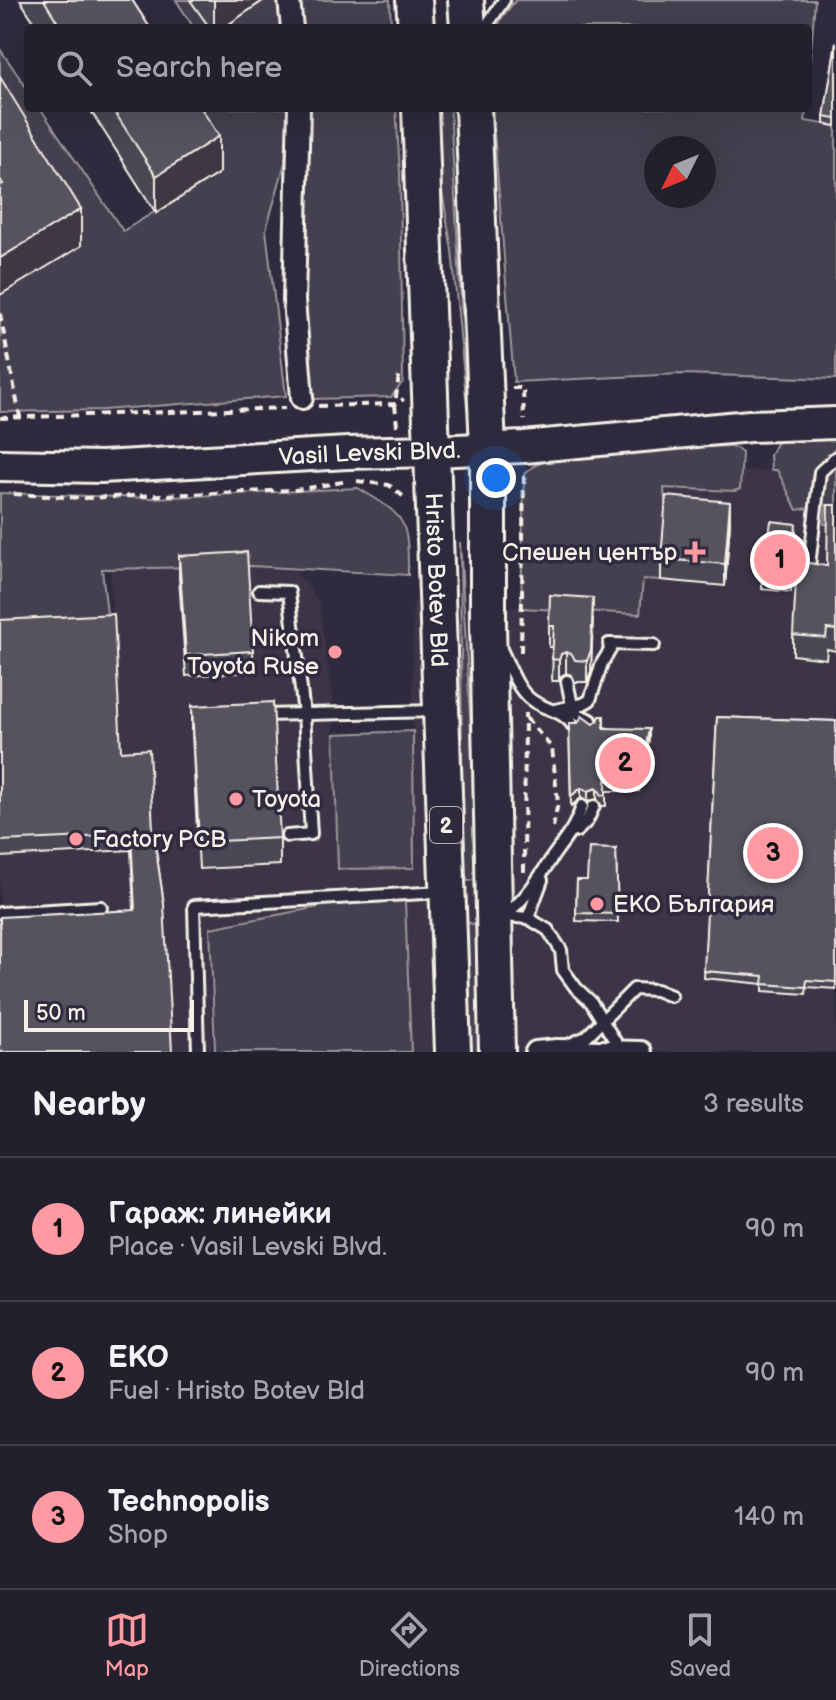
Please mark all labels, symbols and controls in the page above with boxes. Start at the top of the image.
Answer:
search box [24,24,812,112]
icon: search [52,46,96,90]
text: Search here [116,50,282,86]
north arrow [644,136,716,208]
street label: Vasil Levski Blvd. [278,436,461,472]
your location [476,458,516,498]
street label: Hristo Botev Bld [418,492,454,667]
pin: 1 [754,530,806,590]
place label: Спешен център [502,538,677,567]
marker: Спешен център [684,541,706,563]
place label: Nikom Toyota Ruse [187,624,319,681]
marker: Nikom Toyota Ruse [326,643,344,661]
pin: 2 [599,733,651,793]
place label: Toyota [252,785,321,814]
marker: Toyota [227,790,245,808]
road number: 2 [430,807,462,843]
pin: 3 [747,823,799,883]
place label: Factory PCB [92,825,226,854]
marker: Factory PCB [67,830,85,848]
place label: ЕКО България [613,890,774,919]
marker: ЕКО България [588,895,606,913]
scale bar [24,996,194,1032]
text: 50 m [36,1000,86,1027]
text: Nearby [32,1084,146,1125]
text: 3 results [703,1089,804,1120]
text: Гараж: линейки [108,1196,332,1232]
text: 1 [53,1214,63,1245]
text: 90 m [745,1214,804,1245]
text: Place · Vasil Levski Blvd. [108,1232,387,1263]
text: EKO [108,1340,169,1376]
text: 2 [50,1358,66,1389]
text: 90 m [745,1358,804,1389]
text: Fuel · Hristo Botev Bld [108,1376,365,1407]
text: Technopolis [108,1484,270,1520]
text: 3 [50,1502,66,1533]
text: 140 m [734,1502,804,1533]
text: Shop [108,1520,168,1551]
tab: Map [105,1608,149,1683]
tab: Directions [359,1608,460,1683]
tab: Saved [669,1608,731,1683]

